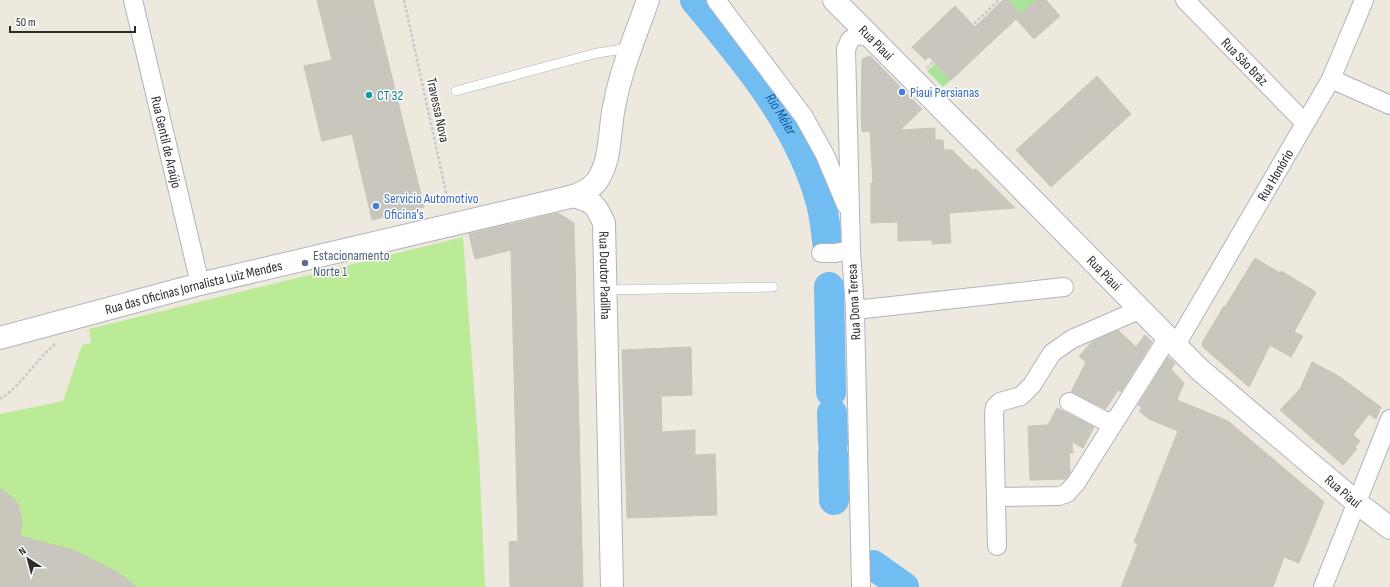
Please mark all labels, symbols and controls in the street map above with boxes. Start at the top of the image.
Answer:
scale bar [10,8,135,34]
text: 50 m [16,15,36,30]
street label: Rua Piauí [855,22,898,64]
street label: Rua São Bráz [1218,34,1272,89]
street label: Travessa Nova [423,76,453,144]
place label: Piaui Persianas [910,84,979,101]
place label: CT 32 [377,87,403,104]
marker: Piaui Persianas [897,87,907,97]
marker: CT 32 [364,90,374,100]
water label: Rio Méier [761,90,801,139]
street label: Rua Gentil de Araújo [147,95,186,190]
street label: Rua Honório [1253,146,1297,204]
place label: Servicio Automotivo Oficina's [384,190,479,223]
marker: Servicio Automotivo Oficina's [371,201,381,211]
street label: Rua Doutor Padilha [596,231,615,320]
place label: Estacionamento Norte 1 [313,247,390,280]
street label: Rua Piauí [1083,252,1125,294]
street label: Rua das Oficinas Jornalista Luiz Mendes [103,256,284,318]
marker: Estacionamento Norte 1 [300,258,310,268]
street label: Rua Dona Teresa [844,263,864,341]
street label: Rua Piauí [1322,471,1365,512]
north arrow [8,539,48,579]
text: N [16,544,29,558]

